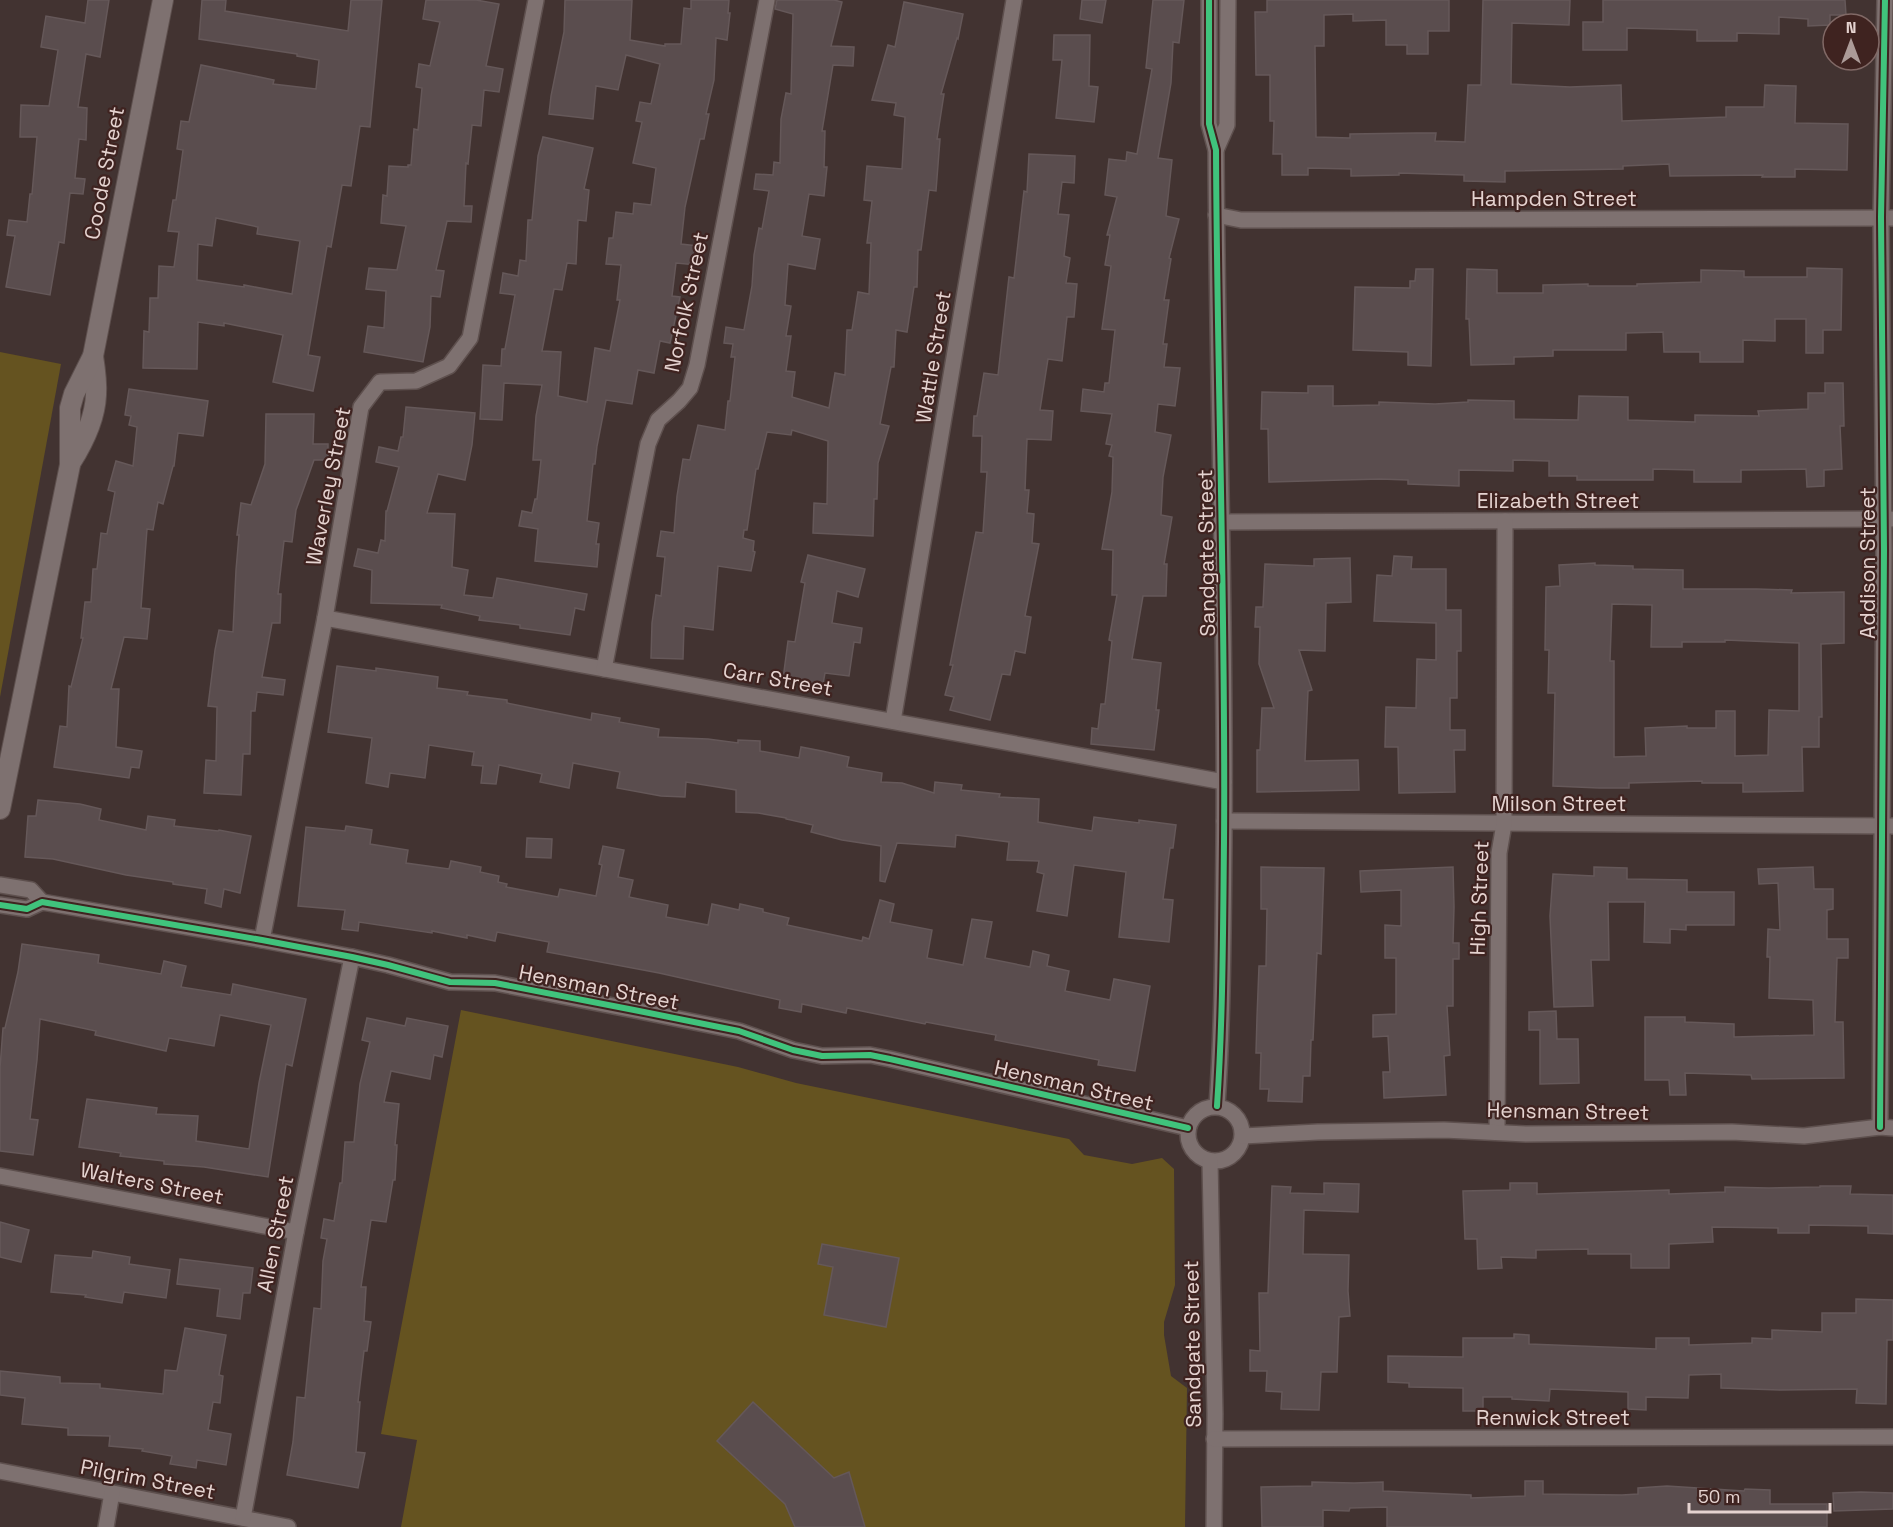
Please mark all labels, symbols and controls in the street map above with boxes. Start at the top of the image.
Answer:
north arrow [1821,12,1881,72]
text: N [1846,17,1856,38]
street label: Coode Street [78,104,130,242]
street label: Hampden Street [1471,185,1637,212]
street label: Norfolk Street [658,229,714,375]
street label: Wattle Street [909,289,957,425]
street label: Waverley Street [299,404,357,568]
street label: Sandgate Street [1191,469,1221,637]
street label: Elizabeth Street [1477,487,1639,514]
street label: Addison Street [1854,487,1881,639]
street label: Carr Street [721,656,835,702]
street label: Milson Street [1492,790,1626,817]
street label: High Street [1464,840,1494,956]
street label: Hensman Street [517,958,681,1016]
street label: Hensman Street [992,1054,1156,1116]
street label: Hensman Street [1486,1096,1650,1126]
street label: Walters Street [78,1156,226,1210]
street label: Allen Street [250,1173,300,1295]
street label: Sandgate Street [1177,1260,1207,1428]
street label: Renwick Street [1476,1404,1630,1431]
street label: Pilgrim Street [78,1453,218,1505]
scale bar [1689,1476,1830,1514]
text: 50 m [1698,1485,1740,1508]

